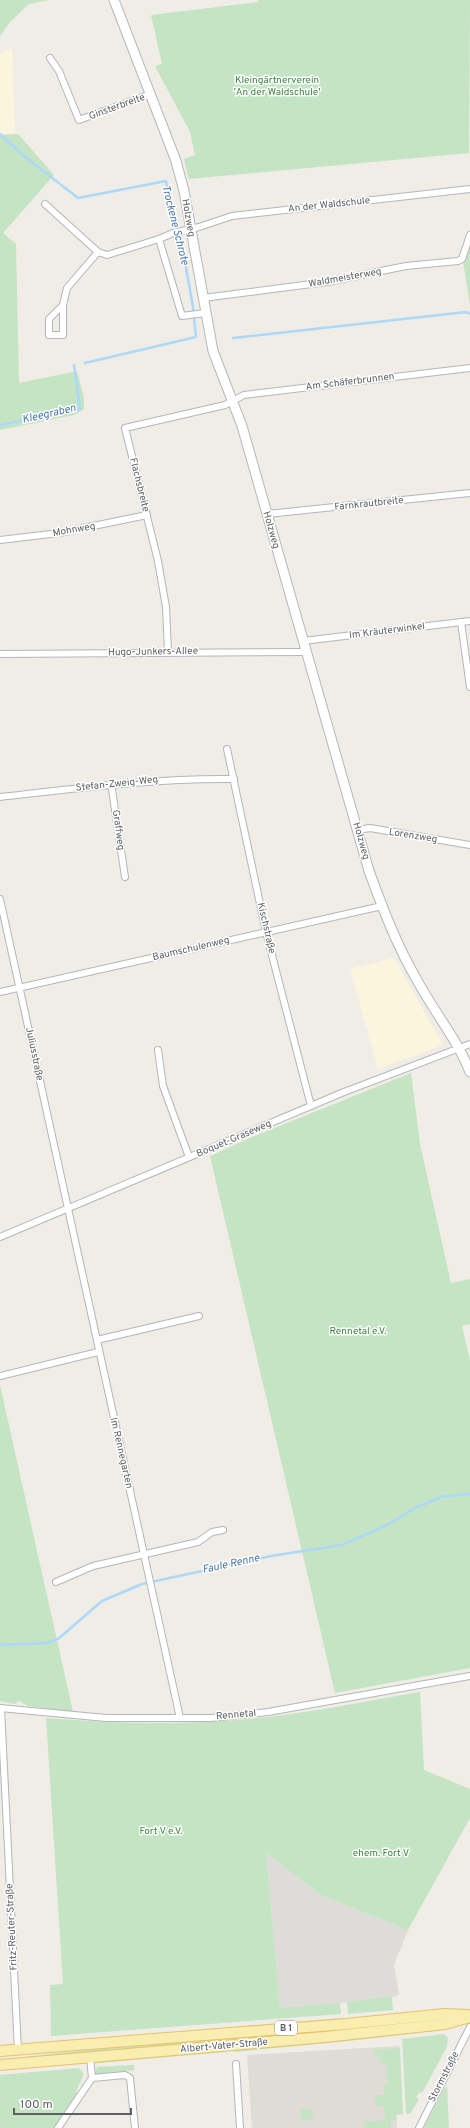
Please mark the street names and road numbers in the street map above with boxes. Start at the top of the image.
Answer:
street label: Ginsterbreite [87,91,147,123]
street label: An der Waldschule [287,194,371,216]
street label: Holzweg [178,198,198,238]
street label: Waldmeisterweg [307,265,383,291]
street label: Am Schäferbrunnen [305,370,395,394]
street label: Flachsbreite [126,457,152,513]
street label: Farnkrautbreite [334,494,404,514]
street label: Holzweg [259,510,283,550]
street label: Mohnweg [52,520,96,540]
street label: Im Kräuterwinkel [348,620,426,642]
street label: Hugo-Junkers-Allee [108,645,198,659]
street label: Stefan-Zweig-Weg [75,773,159,795]
street label: Graffweg [109,809,127,851]
street label: Holzweg [349,821,373,861]
street label: Lorenzweg [388,826,438,846]
street label: Kischstraße [254,901,278,955]
street label: Baumschulenweg [151,934,231,964]
street label: Juliusstraße [22,1026,46,1082]
street label: Boquet-Graseweg [195,1117,273,1161]
street label: Im Rennegarten [107,1416,135,1490]
street label: Rennetal [215,1707,257,1723]
street label: Fritz-Reuter-Straße [3,1883,21,1971]
road number: B 1 [275,2021,297,2035]
street label: Albert-Vater-Straße [179,2036,269,2056]
street label: Stormstraße [426,2049,462,2105]

